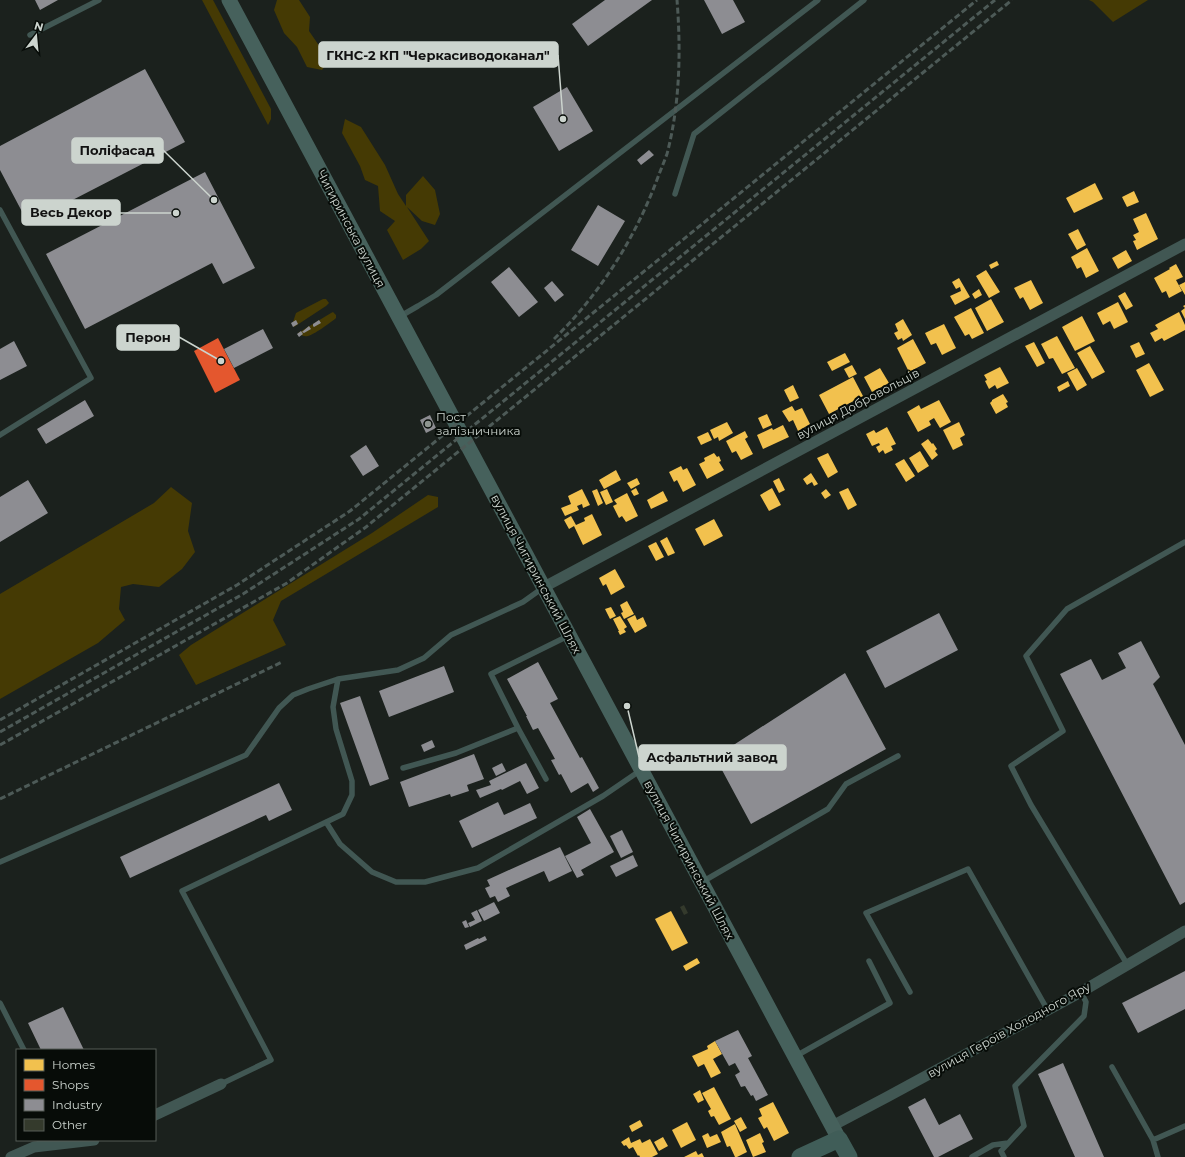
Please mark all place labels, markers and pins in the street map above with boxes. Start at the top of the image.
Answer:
callout: ГКНС-2 КП "Черкасиводоканал" [319,42,558,67]
callout: Поліфасад [72,138,163,163]
callout: Весь Декор [22,200,120,225]
callout: Перон [117,325,179,350]
place label: Пост залізничника [436,409,520,438]
marker: Пост залізничника [423,419,433,429]
callout: Асфальтний завод [639,745,786,770]

